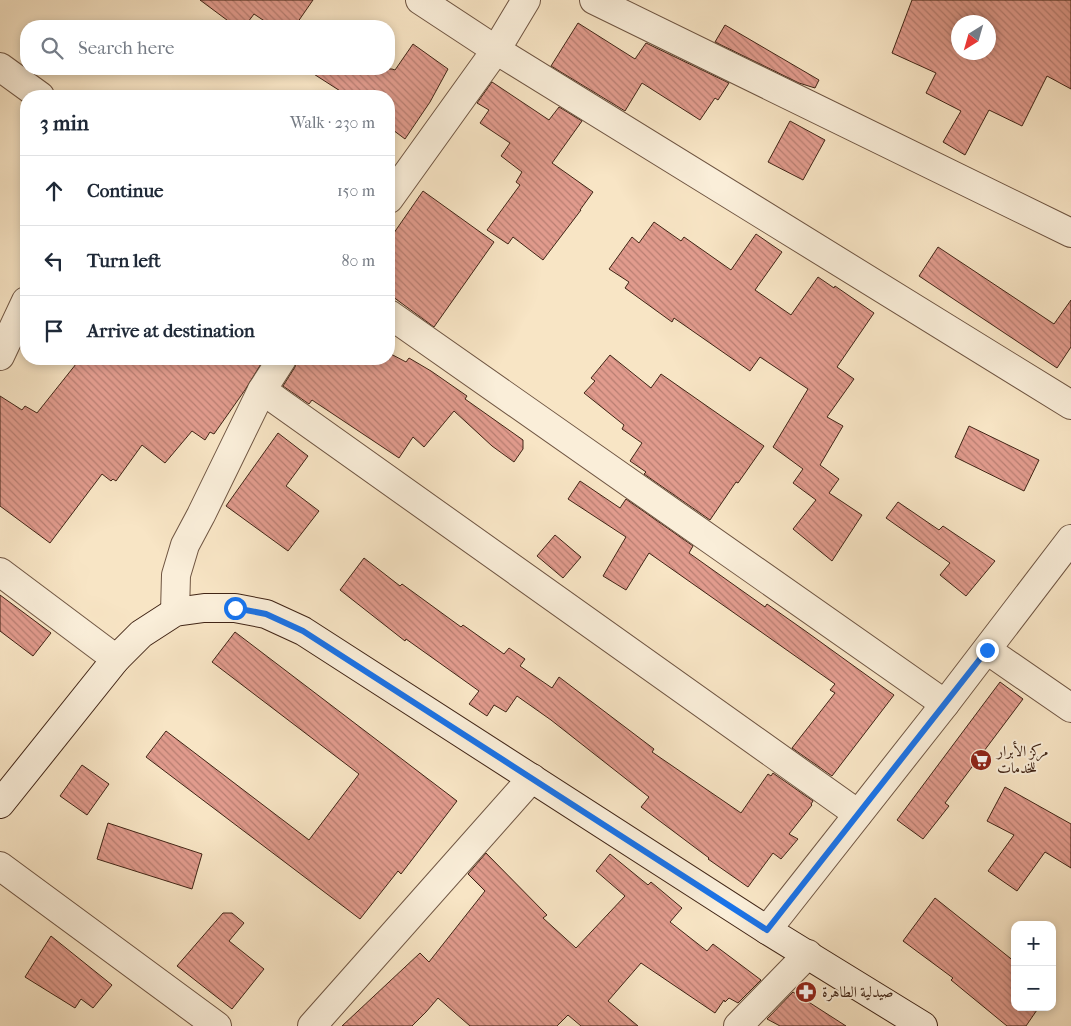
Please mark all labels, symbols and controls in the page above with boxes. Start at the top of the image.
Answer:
north arrow [951,15,996,60]
search box [20,20,395,75]
icon: search [38,34,66,62]
text: Search here [78,37,174,59]
text: 3 min [40,111,89,135]
text: Walk · 230 m [290,113,375,132]
icon: ahead [40,177,68,205]
text: Continue [87,180,163,202]
text: 150 m [337,181,375,200]
icon: left [40,247,68,275]
text: Turn left [87,250,161,272]
text: 80 m [341,251,375,270]
icon: arrive [40,317,68,345]
text: Arrive at destination [87,320,255,342]
route start [224,597,247,620]
route end [976,639,999,662]
place label: مركز الأبرار للخدمات [995,740,1049,777]
supermarket icon: مركز الأبرار للخدمات [969,748,993,772]
map controls [1011,921,1056,1011]
button: + [1011,921,1056,966]
button: − [1011,966,1056,1011]
pharmacy icon: صيدلية الطاهرة [794,980,818,1004]
place label: صيدلية الطاهرة [822,983,893,1002]

